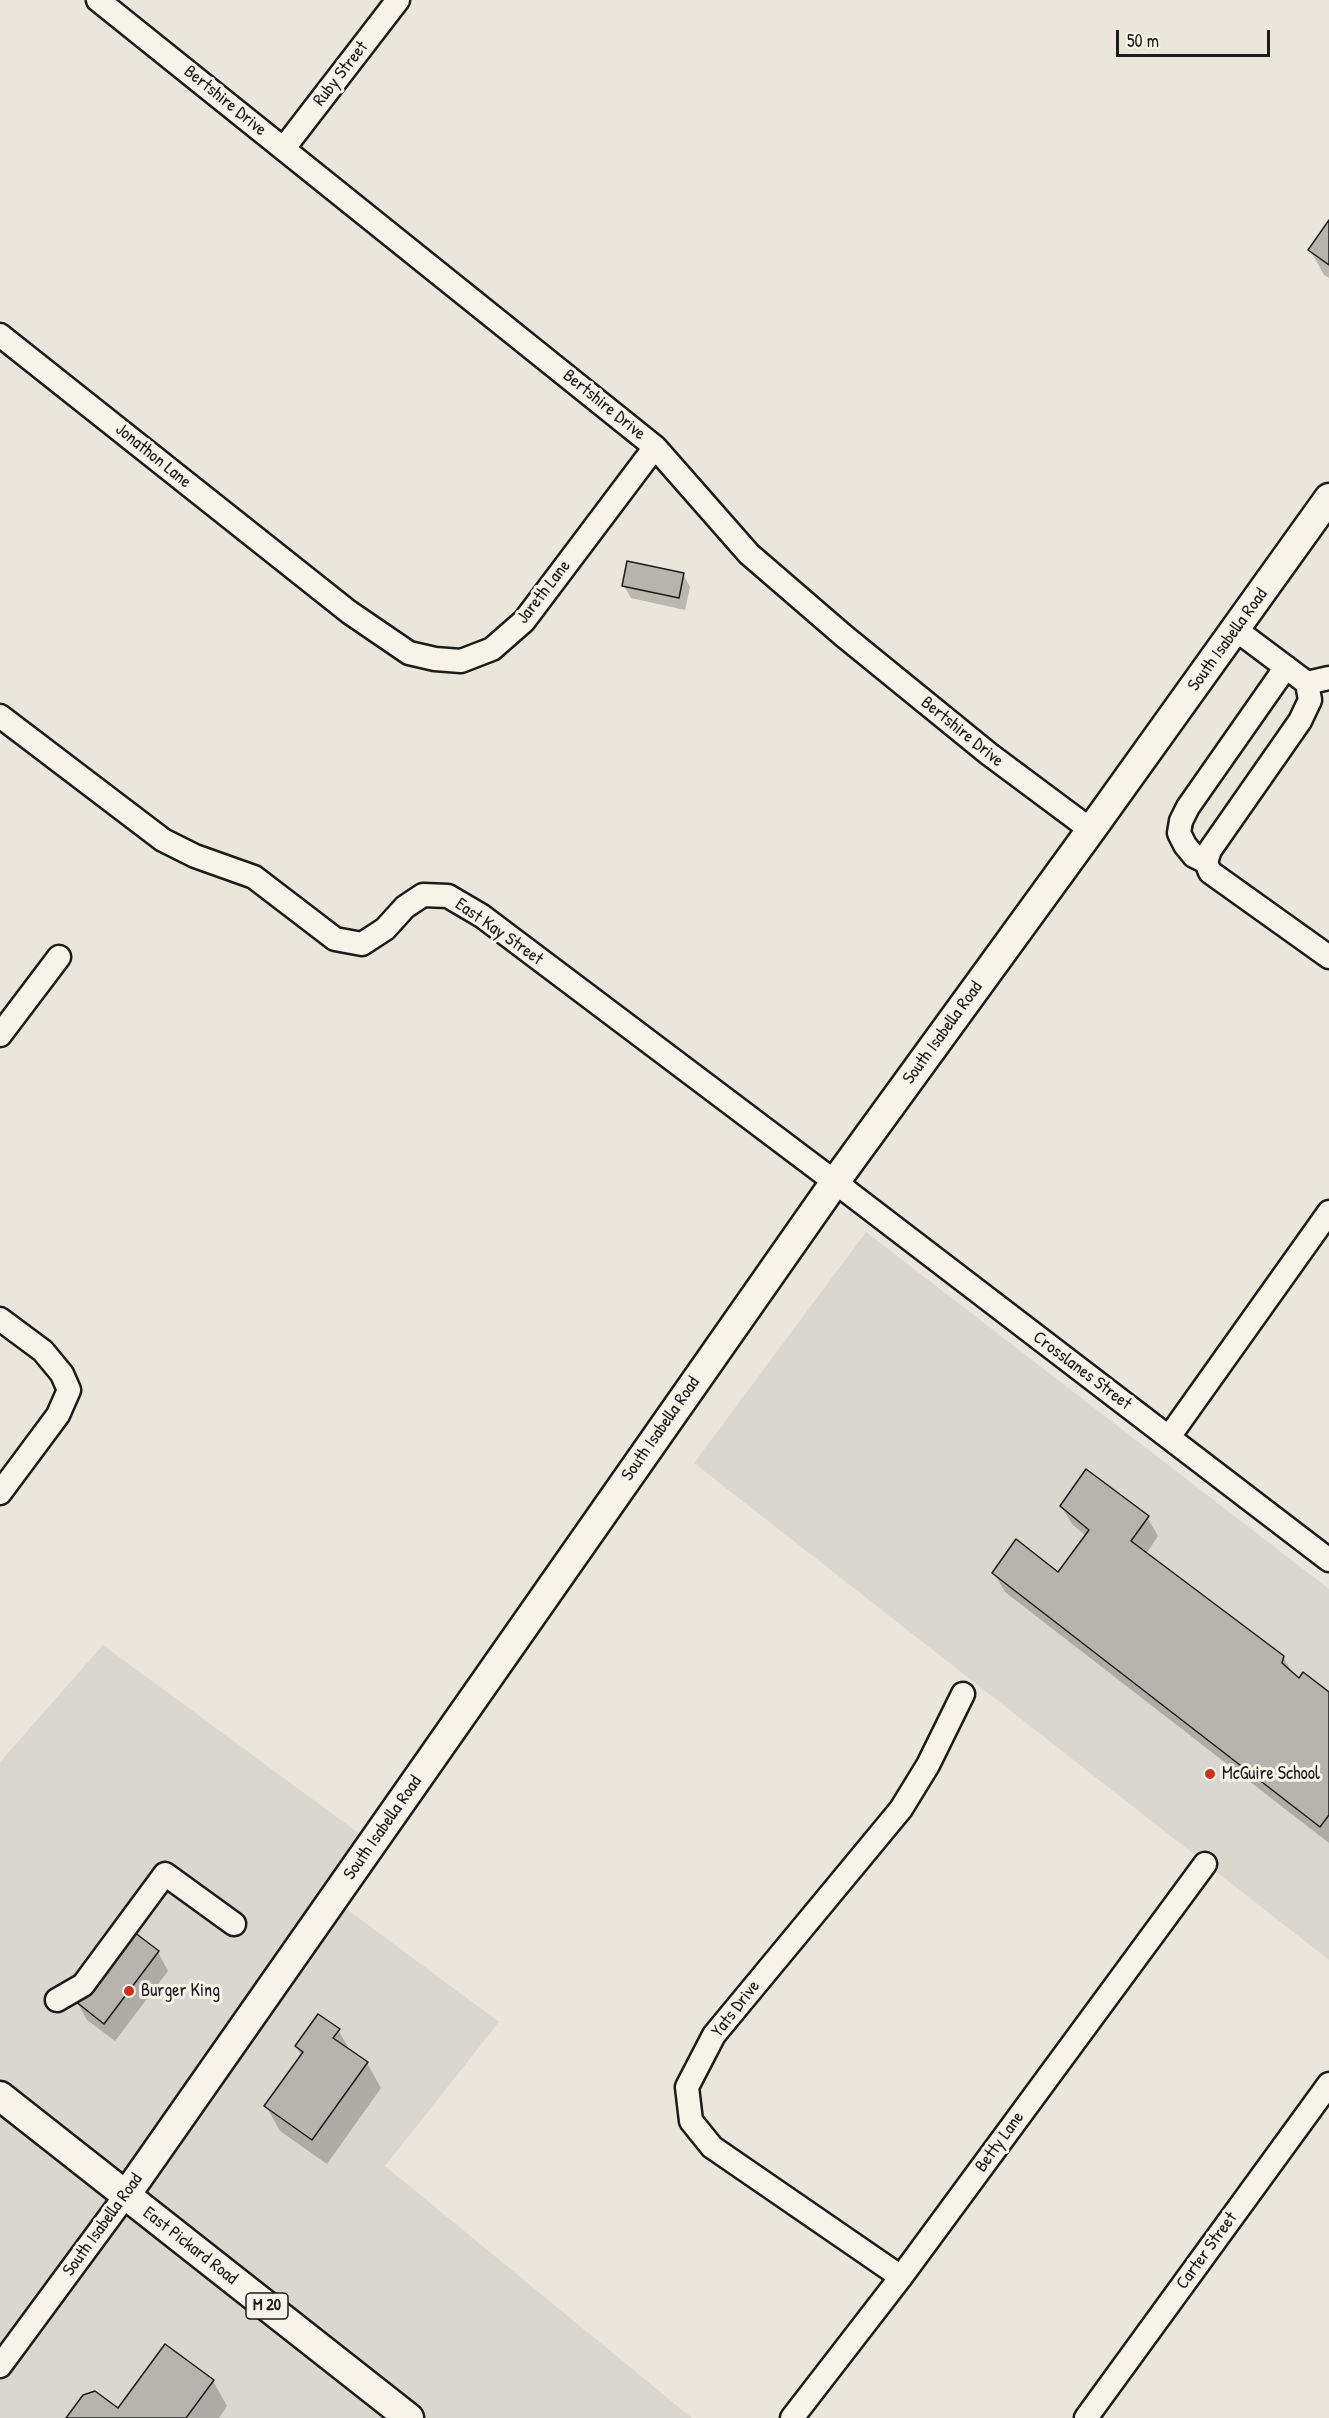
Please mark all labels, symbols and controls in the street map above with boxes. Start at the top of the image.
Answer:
scale bar [1119,18,1274,56]
text: 50 m [1127,28,1159,53]
street label: Ruby Street [309,37,373,111]
street label: Bertshire Drive [179,61,271,141]
street label: Bertshire Drive [558,365,650,445]
street label: Jonathon Lane [111,419,195,493]
street label: Jareth Lane [512,556,576,628]
street label: South Isabella Road [1183,584,1273,696]
street label: Bertshire Drive [916,692,1008,772]
street label: East Kay Street [451,894,547,970]
street label: South Isabella Road [898,977,988,1089]
street label: Crosslanes Street [1028,1327,1136,1415]
street label: South Isabella Road [617,1373,705,1485]
place label: McGuire School [1222,1763,1320,1785]
marker: McGuire School [1203,1767,1217,1781]
street label: South Isabella Road [339,1772,427,1884]
street label: Yats Drive [707,1976,765,2042]
place label: Burger King [141,1980,220,2002]
marker: Burger King [122,1984,136,1998]
street label: Betty Lane [971,2108,1029,2176]
street label: South Isabella Road [58,2169,148,2281]
street label: East Pickard Road [138,2202,242,2290]
street label: Carter Street [1172,2208,1242,2294]
road number: M 20 [246,2293,288,2319]

